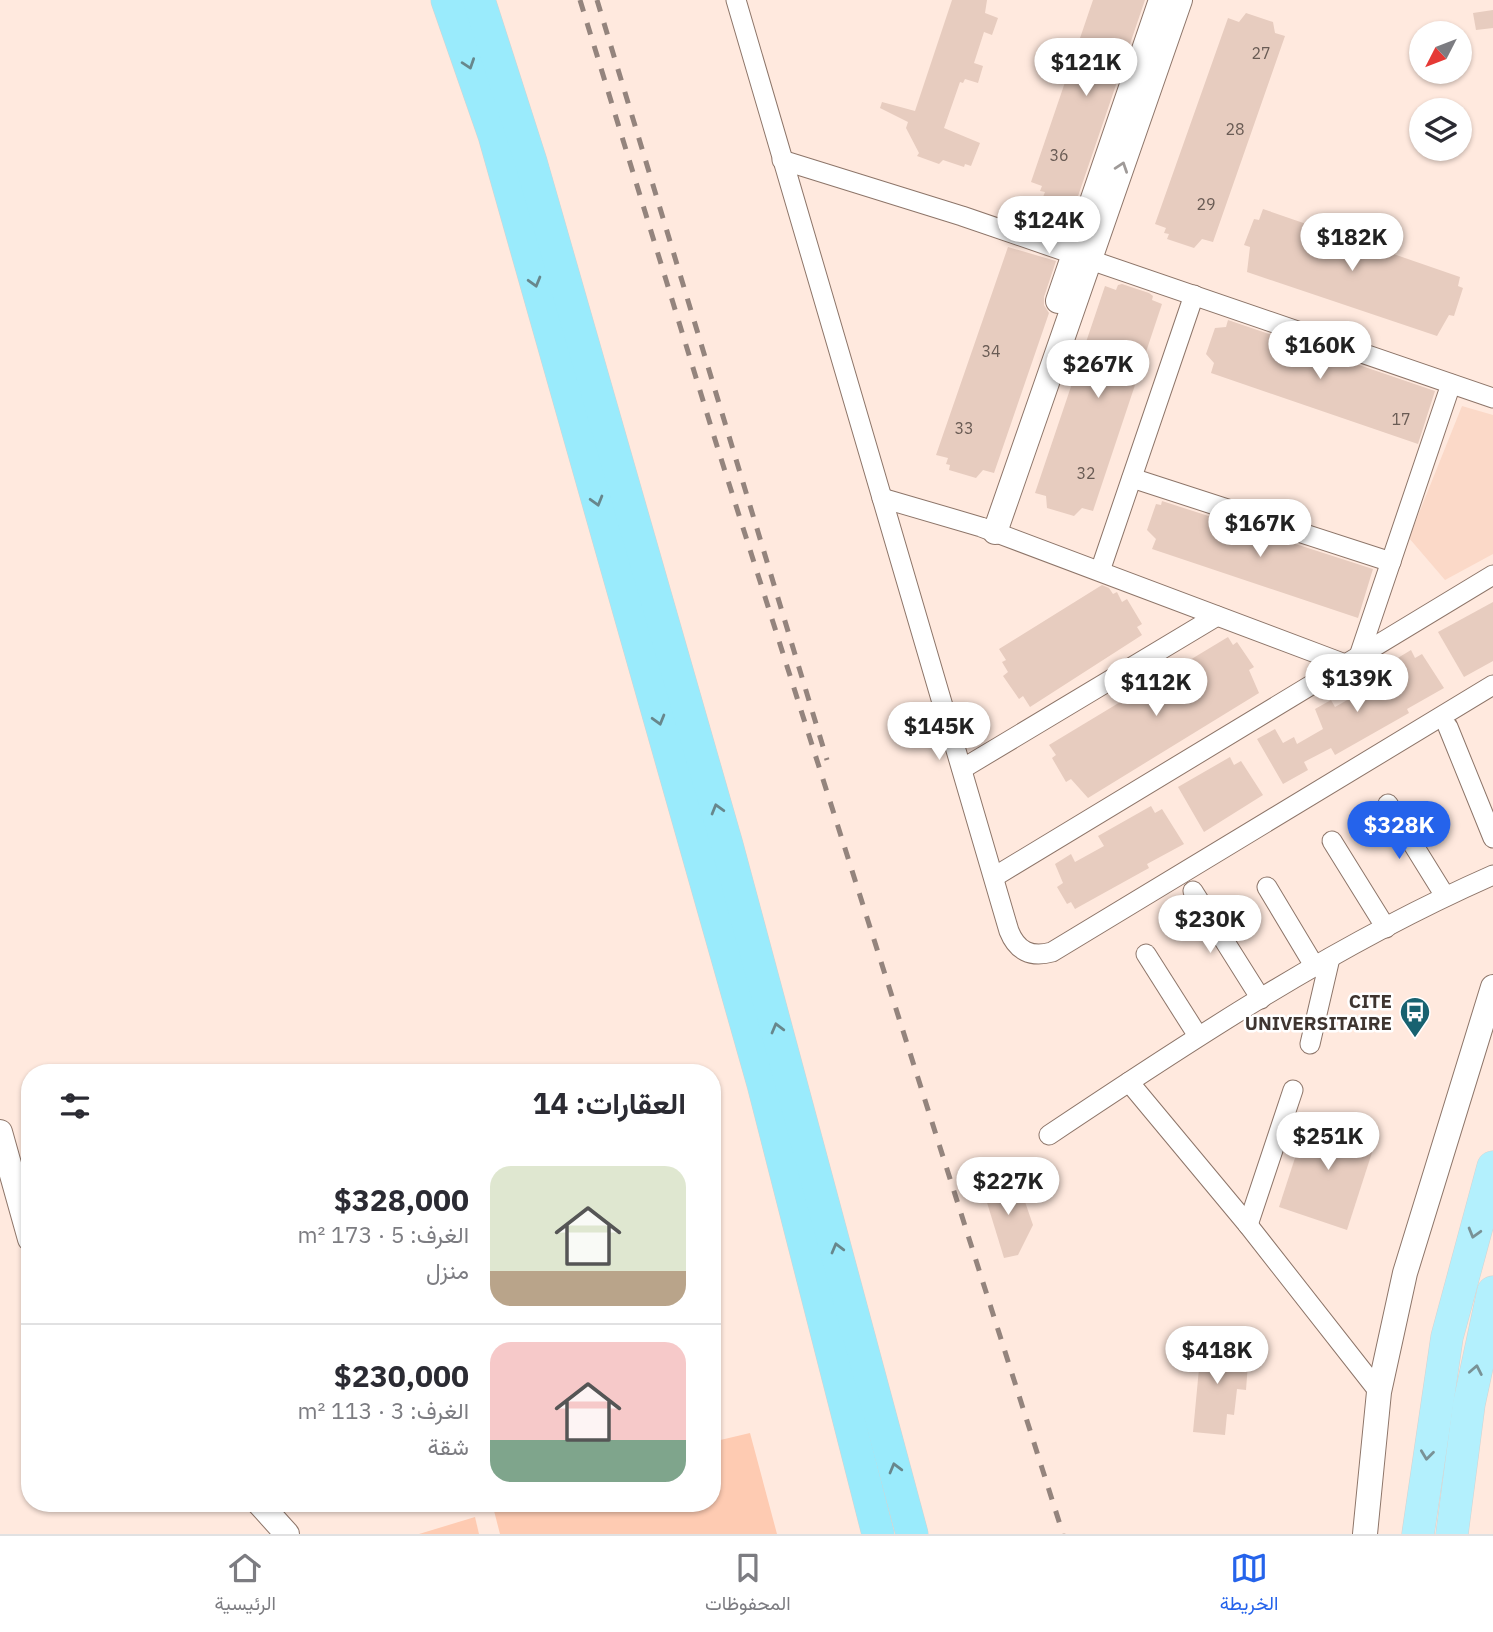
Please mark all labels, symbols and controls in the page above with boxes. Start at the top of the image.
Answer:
north arrow [1409,21,1472,84]
map controls [1409,21,1472,161]
pin: $121K [1037,38,1135,98]
house number: 27 [1251,43,1271,63]
text: $121K [1050,46,1122,76]
one-way arrow [461,58,475,70]
button: layers [1409,98,1472,161]
house number: 28 [1225,119,1245,139]
house number: 36 [1049,145,1069,165]
one-way arrow [1114,162,1128,174]
house number: 29 [1196,194,1216,214]
pin: $124K [1000,196,1098,256]
text: $124K [1013,204,1085,234]
pin: $182K [1303,214,1401,273]
text: $182K [1316,221,1388,251]
one-way arrow [527,276,541,288]
pin: $160K [1271,322,1369,381]
text: $160K [1284,329,1356,359]
pin: $267K [1049,340,1147,400]
house number: 34 [981,341,1001,361]
text: $267K [1062,348,1134,378]
house number: 17 [1391,409,1411,429]
house number: 33 [954,418,974,438]
house number: 32 [1076,463,1096,483]
one-way arrow [589,495,603,507]
pin: $167K [1211,500,1309,559]
text: $167K [1224,507,1296,537]
pin: $139K [1308,654,1406,714]
pin: $112K [1107,658,1205,718]
text: $139K [1321,662,1393,692]
text: $112K [1120,666,1192,696]
pin: $145K [890,702,988,762]
text: $145K [903,710,975,740]
one-way arrow [651,714,666,726]
pin: $328K [1350,802,1448,861]
one-way arrow [711,803,725,815]
text: $328K [1363,809,1435,839]
pin: $230K [1161,895,1259,955]
text: $230K [1174,903,1246,933]
place label: CITE UNIVERSITAIRE [1245,989,1392,1035]
bus stop icon: CITE UNIVERSITAIRE [1398,995,1432,1039]
one-way arrow [771,1023,785,1035]
text: العقارات: 14 [532,1083,686,1122]
icon: filters [56,1087,94,1125]
pin: $251K [1279,1112,1377,1172]
text: $251K [1292,1120,1364,1150]
pin: $227K [959,1158,1057,1217]
text: $227K [972,1165,1044,1195]
text: $328,000 [334,1180,469,1219]
icon: home [546,1194,630,1278]
text: الغرف: 5 · 173 m² [297,1219,469,1249]
one-way arrow [1468,1227,1483,1239]
one-way arrow [831,1242,845,1254]
text: منزل [426,1255,469,1285]
pin: $418K [1168,1326,1266,1386]
text: $418K [1181,1334,1253,1364]
text: $230,000 [334,1356,469,1395]
one-way arrow [1468,1364,1483,1376]
icon: home [546,1370,630,1454]
text: الغرف: 3 · 113 m² [297,1395,469,1425]
text: شقة [427,1431,469,1461]
one-way arrow [1420,1450,1435,1461]
one-way arrow [889,1462,903,1474]
tab: الرئيسية [215,1549,276,1620]
tab: المحفوظات [705,1549,791,1620]
tab: الخريطة [1220,1549,1278,1620]

